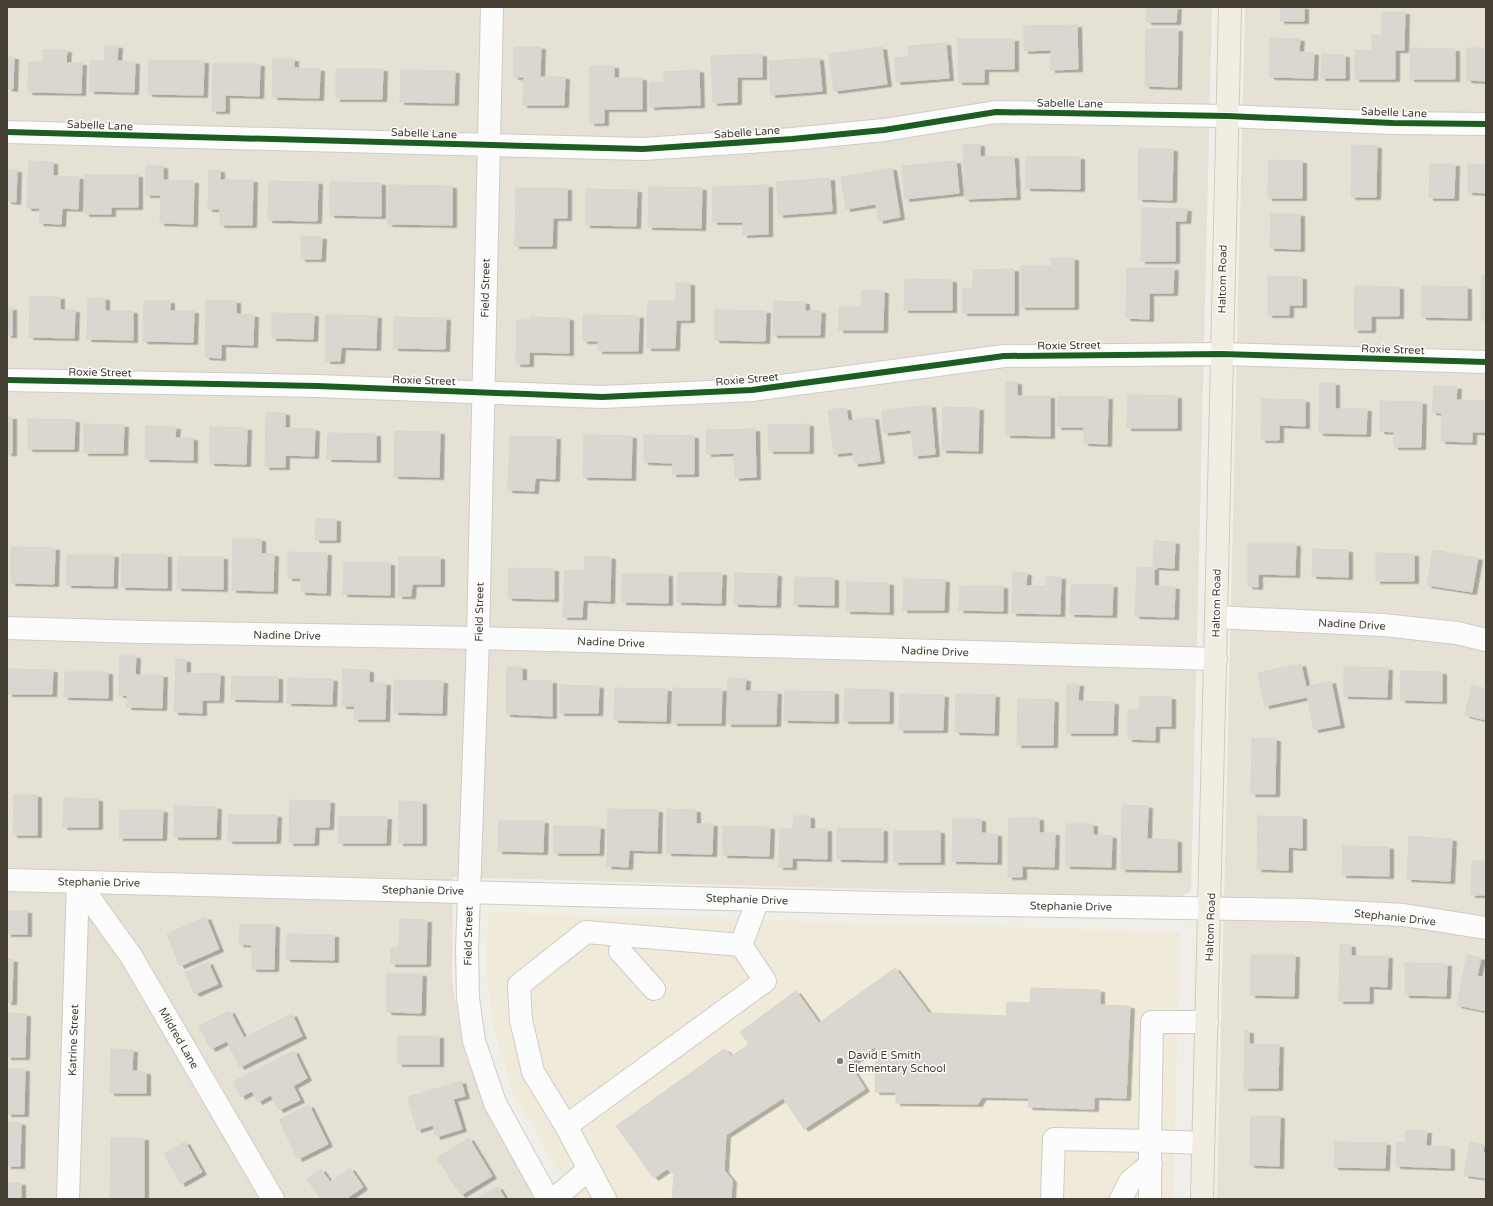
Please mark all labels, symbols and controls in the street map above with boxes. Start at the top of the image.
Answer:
street label: Sabelle Lane [1037,96,1103,111]
street label: Sabelle Lane [1361,105,1427,120]
street label: Sabelle Lane [67,118,133,133]
street label: Sabelle Lane [714,124,780,141]
street label: Sabelle Lane [391,126,457,141]
street label: Haltom Road [1215,245,1230,313]
street label: Field Street [478,258,493,318]
street label: Roxie Street [1037,338,1101,353]
street label: Roxie Street [1361,342,1425,357]
street label: Roxie Street [68,365,132,380]
street label: Roxie Street [715,370,779,389]
street label: Roxie Street [392,373,456,388]
street label: Haltom Road [1209,569,1224,637]
street label: Field Street [472,582,487,642]
street label: Nadine Drive [1318,616,1386,633]
street label: Nadine Drive [253,628,321,643]
street label: Nadine Drive [577,635,645,650]
street label: Nadine Drive [901,644,969,659]
street label: Stephanie Drive [58,875,140,890]
street label: Stephanie Drive [382,883,464,898]
street label: Stephanie Drive [706,892,788,907]
street label: Haltom Road [1203,892,1218,962]
street label: Stephanie Drive [1030,899,1112,914]
street label: Field Street [461,906,476,966]
street label: Stephanie Drive [1353,907,1437,928]
street label: Katrine Street [66,1004,81,1076]
street label: Mildred Lane [156,1005,201,1071]
place label: David E Smith Elementary School [848,1049,946,1075]
marker: David E Smith Elementary School [835,1056,845,1066]

